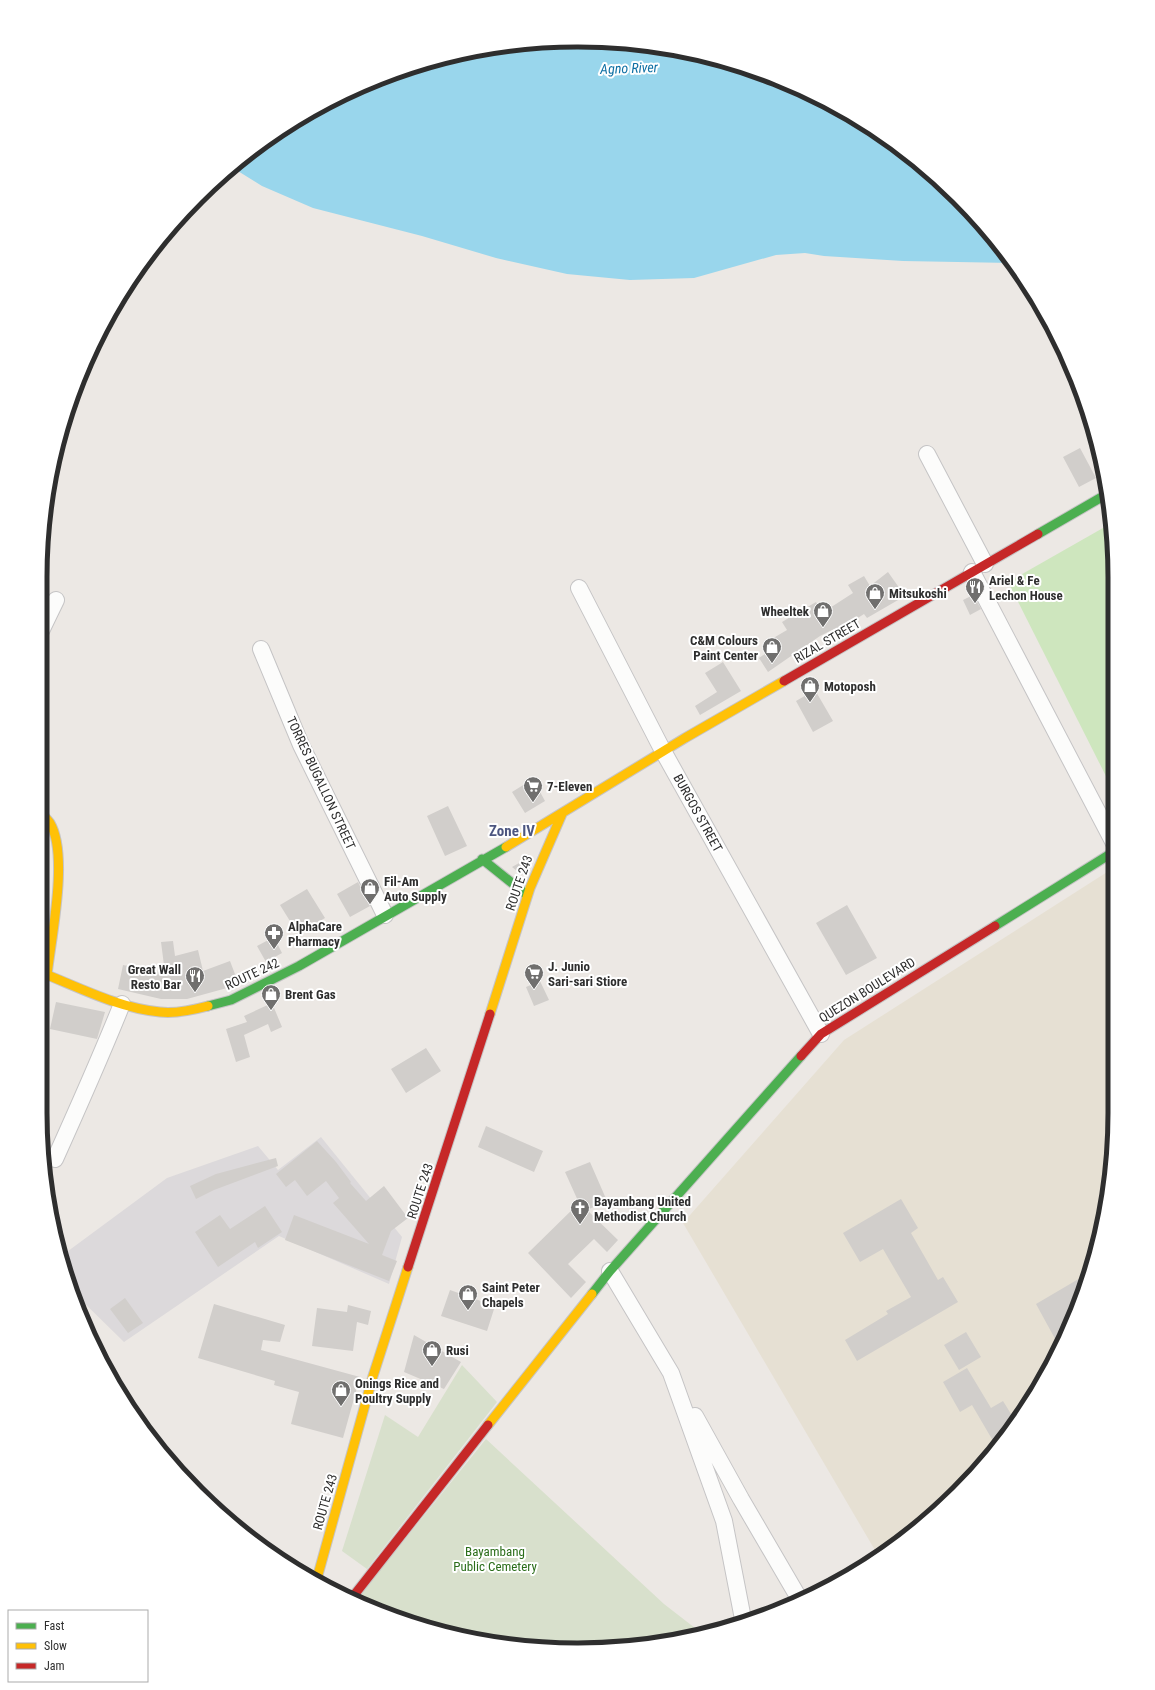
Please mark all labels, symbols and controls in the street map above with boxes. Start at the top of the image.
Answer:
water label: Agno River [599,59,659,77]
place label: Ariel & Fe Lechon House [989,573,1063,603]
restaurant icon: Ariel & Fe Lechon House [964,576,986,604]
shop icon: Mitsukoshi [864,582,886,610]
place label: Mitsukoshi [889,586,947,601]
shop icon: Wheeltek [812,600,834,628]
place label: Wheeltek [761,604,810,619]
street label: RIZAL STREET [791,616,863,666]
place label: C&M Colours Paint Center [690,633,759,663]
shop icon: C&M Colours Paint Center [761,636,783,664]
shop icon: Motoposh [799,675,821,703]
place label: Motoposh [824,679,876,694]
street label: TORRES BUGALLON STREET [284,714,359,852]
street label: BURGOS STREET [670,771,726,855]
supermarket icon: 7-Eleven [522,775,544,803]
place label: 7-Eleven [547,779,592,794]
district label: Zone IV [489,822,535,840]
street label: ROUTE 243 [503,853,535,913]
place label: Fil-Am Auto Supply [384,874,447,904]
shop icon: Fil-Am Auto Supply [359,877,381,905]
place label: AlphaCare Pharmacy [288,919,342,949]
pharmacy icon: AlphaCare Pharmacy [263,922,285,950]
street label: QUEZON BOULEVARD [816,954,918,1026]
street label: ROUTE 242 [223,955,281,993]
place label: J. Junio Sari-sari Stiore [548,959,627,989]
place label: Great Wall Resto Bar [128,962,182,992]
supermarket icon: J. Junio Sari-sari Stiore [523,962,545,990]
restaurant icon: Great Wall Resto Bar [184,965,206,993]
shop icon: Brent Gas [260,983,282,1011]
place label: Brent Gas [285,987,336,1002]
street label: ROUTE 243 [404,1161,436,1221]
place label: Bayambang United Methodist Church [594,1194,691,1224]
church icon: Bayambang United Methodist Church [569,1197,591,1225]
place label: Saint Peter Chapels [482,1280,541,1310]
shop icon: Saint Peter Chapels [457,1283,479,1311]
shop icon: Rusi [421,1339,443,1367]
place label: Rusi [446,1343,469,1358]
place label: Onings Rice and Poultry Supply [355,1376,439,1406]
shop icon: Onings Rice and Poultry Supply [330,1379,352,1407]
street label: ROUTE 243 [310,1472,340,1532]
park label: Bayambang Public Cemetery [453,1544,537,1574]
legend [8,1610,148,1682]
text: Fast [44,1619,65,1633]
text: Slow [44,1639,67,1653]
text: Jam [44,1659,65,1673]

